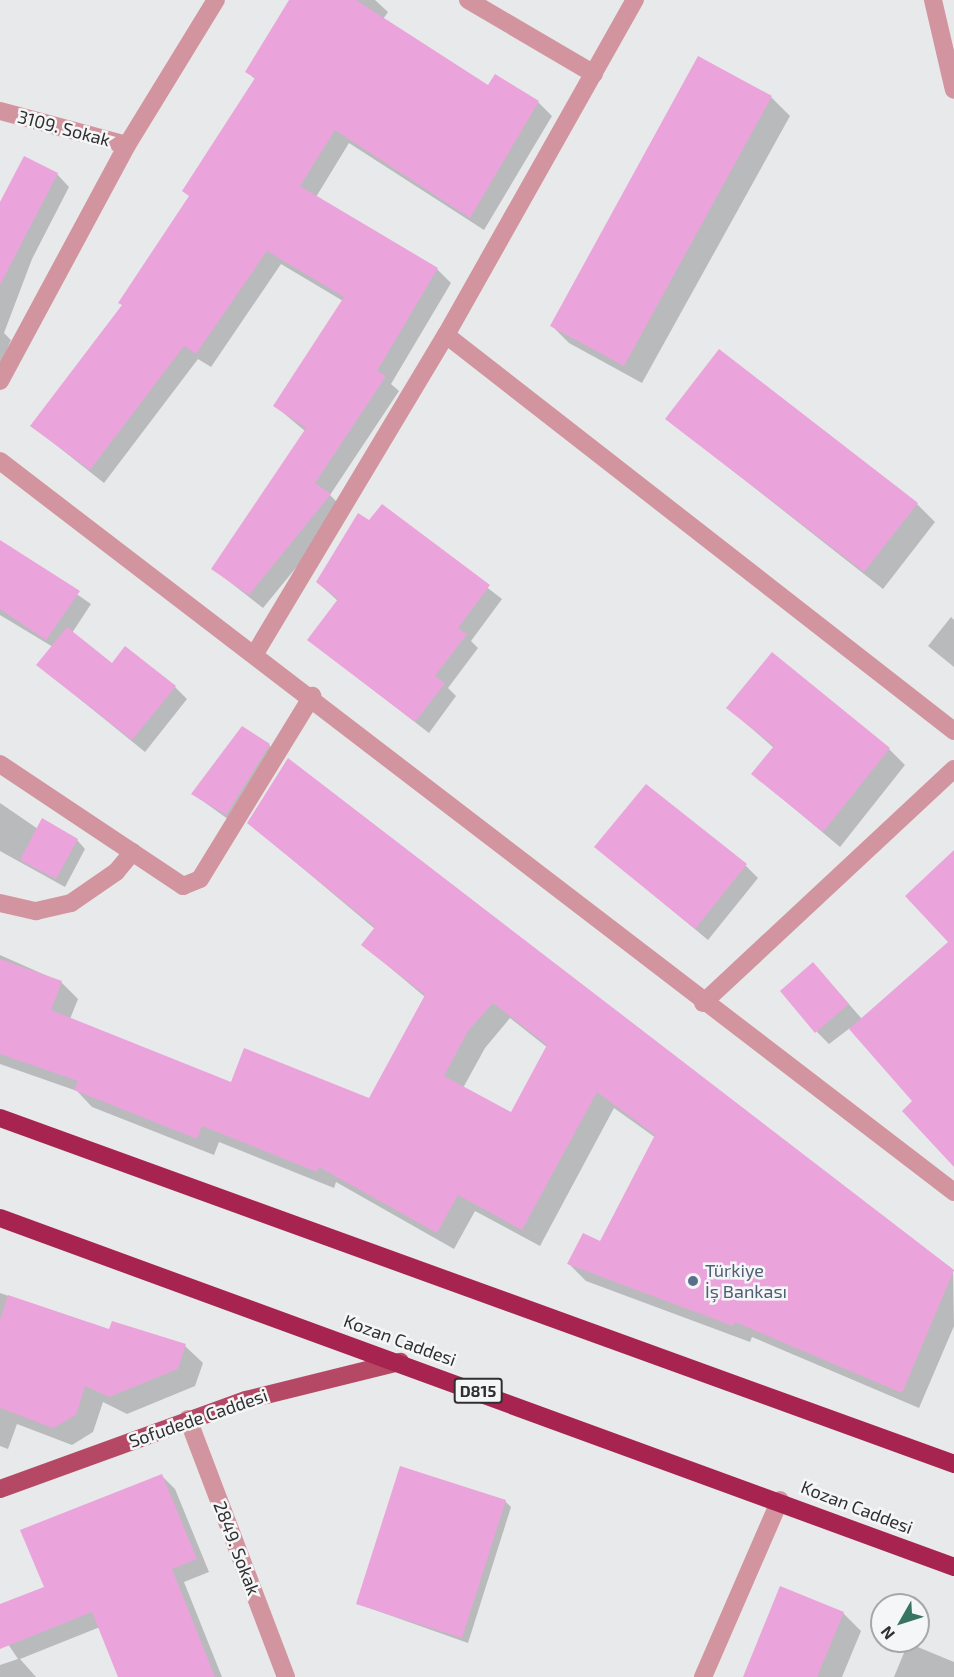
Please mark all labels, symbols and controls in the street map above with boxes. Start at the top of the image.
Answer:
street label: 3109. Sokak [15,105,113,151]
place label: Türkiye İş Bankası [705,1260,787,1302]
marker: Türkiye İş Bankası [686,1274,700,1288]
street label: Kozan Caddesi [341,1310,459,1370]
road number: D815 [452,1378,504,1404]
street label: Sofudede Caddesi [126,1384,270,1452]
street label: Kozan Caddesi [798,1476,916,1538]
street label: 2849. Sokak [209,1498,265,1598]
north arrow [870,1593,930,1653]
text: N [876,1623,898,1644]

